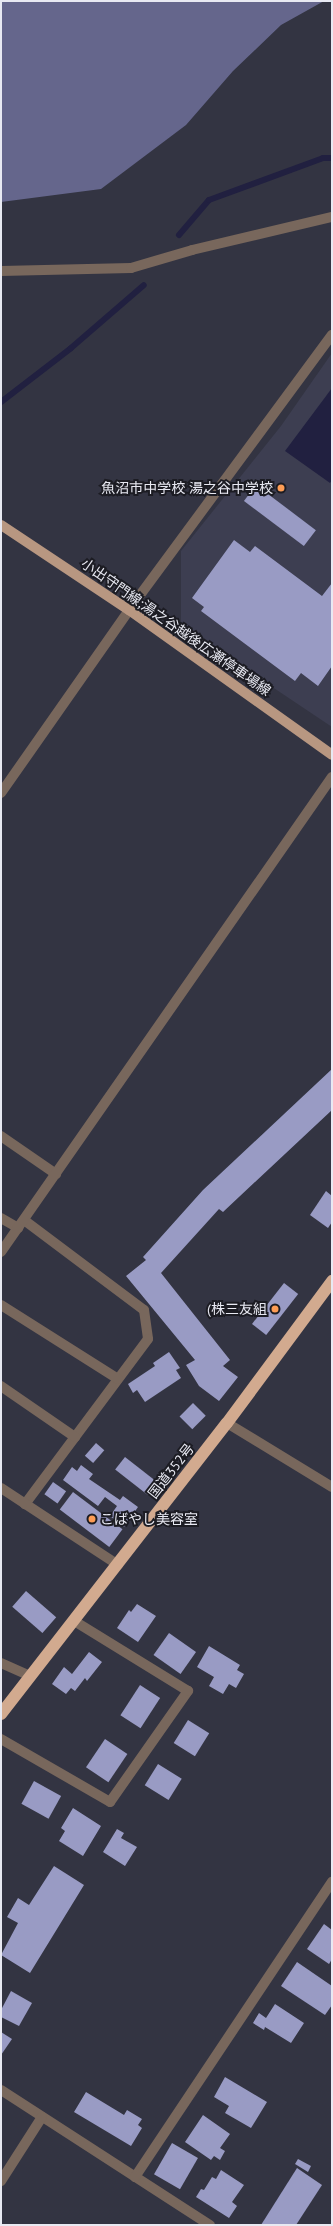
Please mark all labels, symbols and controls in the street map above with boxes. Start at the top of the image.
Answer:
place label: 魚沼市中学校 湯之谷中学校 [101,480,273,496]
marker: 魚沼市中学校 湯之谷中学校 [276,483,286,493]
street label: 小出守門線;湯之谷越後広瀬停車場線 [78,555,274,699]
place label: (株三友組 [207,1301,267,1317]
marker: (株三友組 [270,1304,280,1314]
street label: 国道352号 [144,1440,198,1502]
place label: こばやし美容室 [100,1511,198,1527]
marker: こばやし美容室 [87,1514,97,1524]

